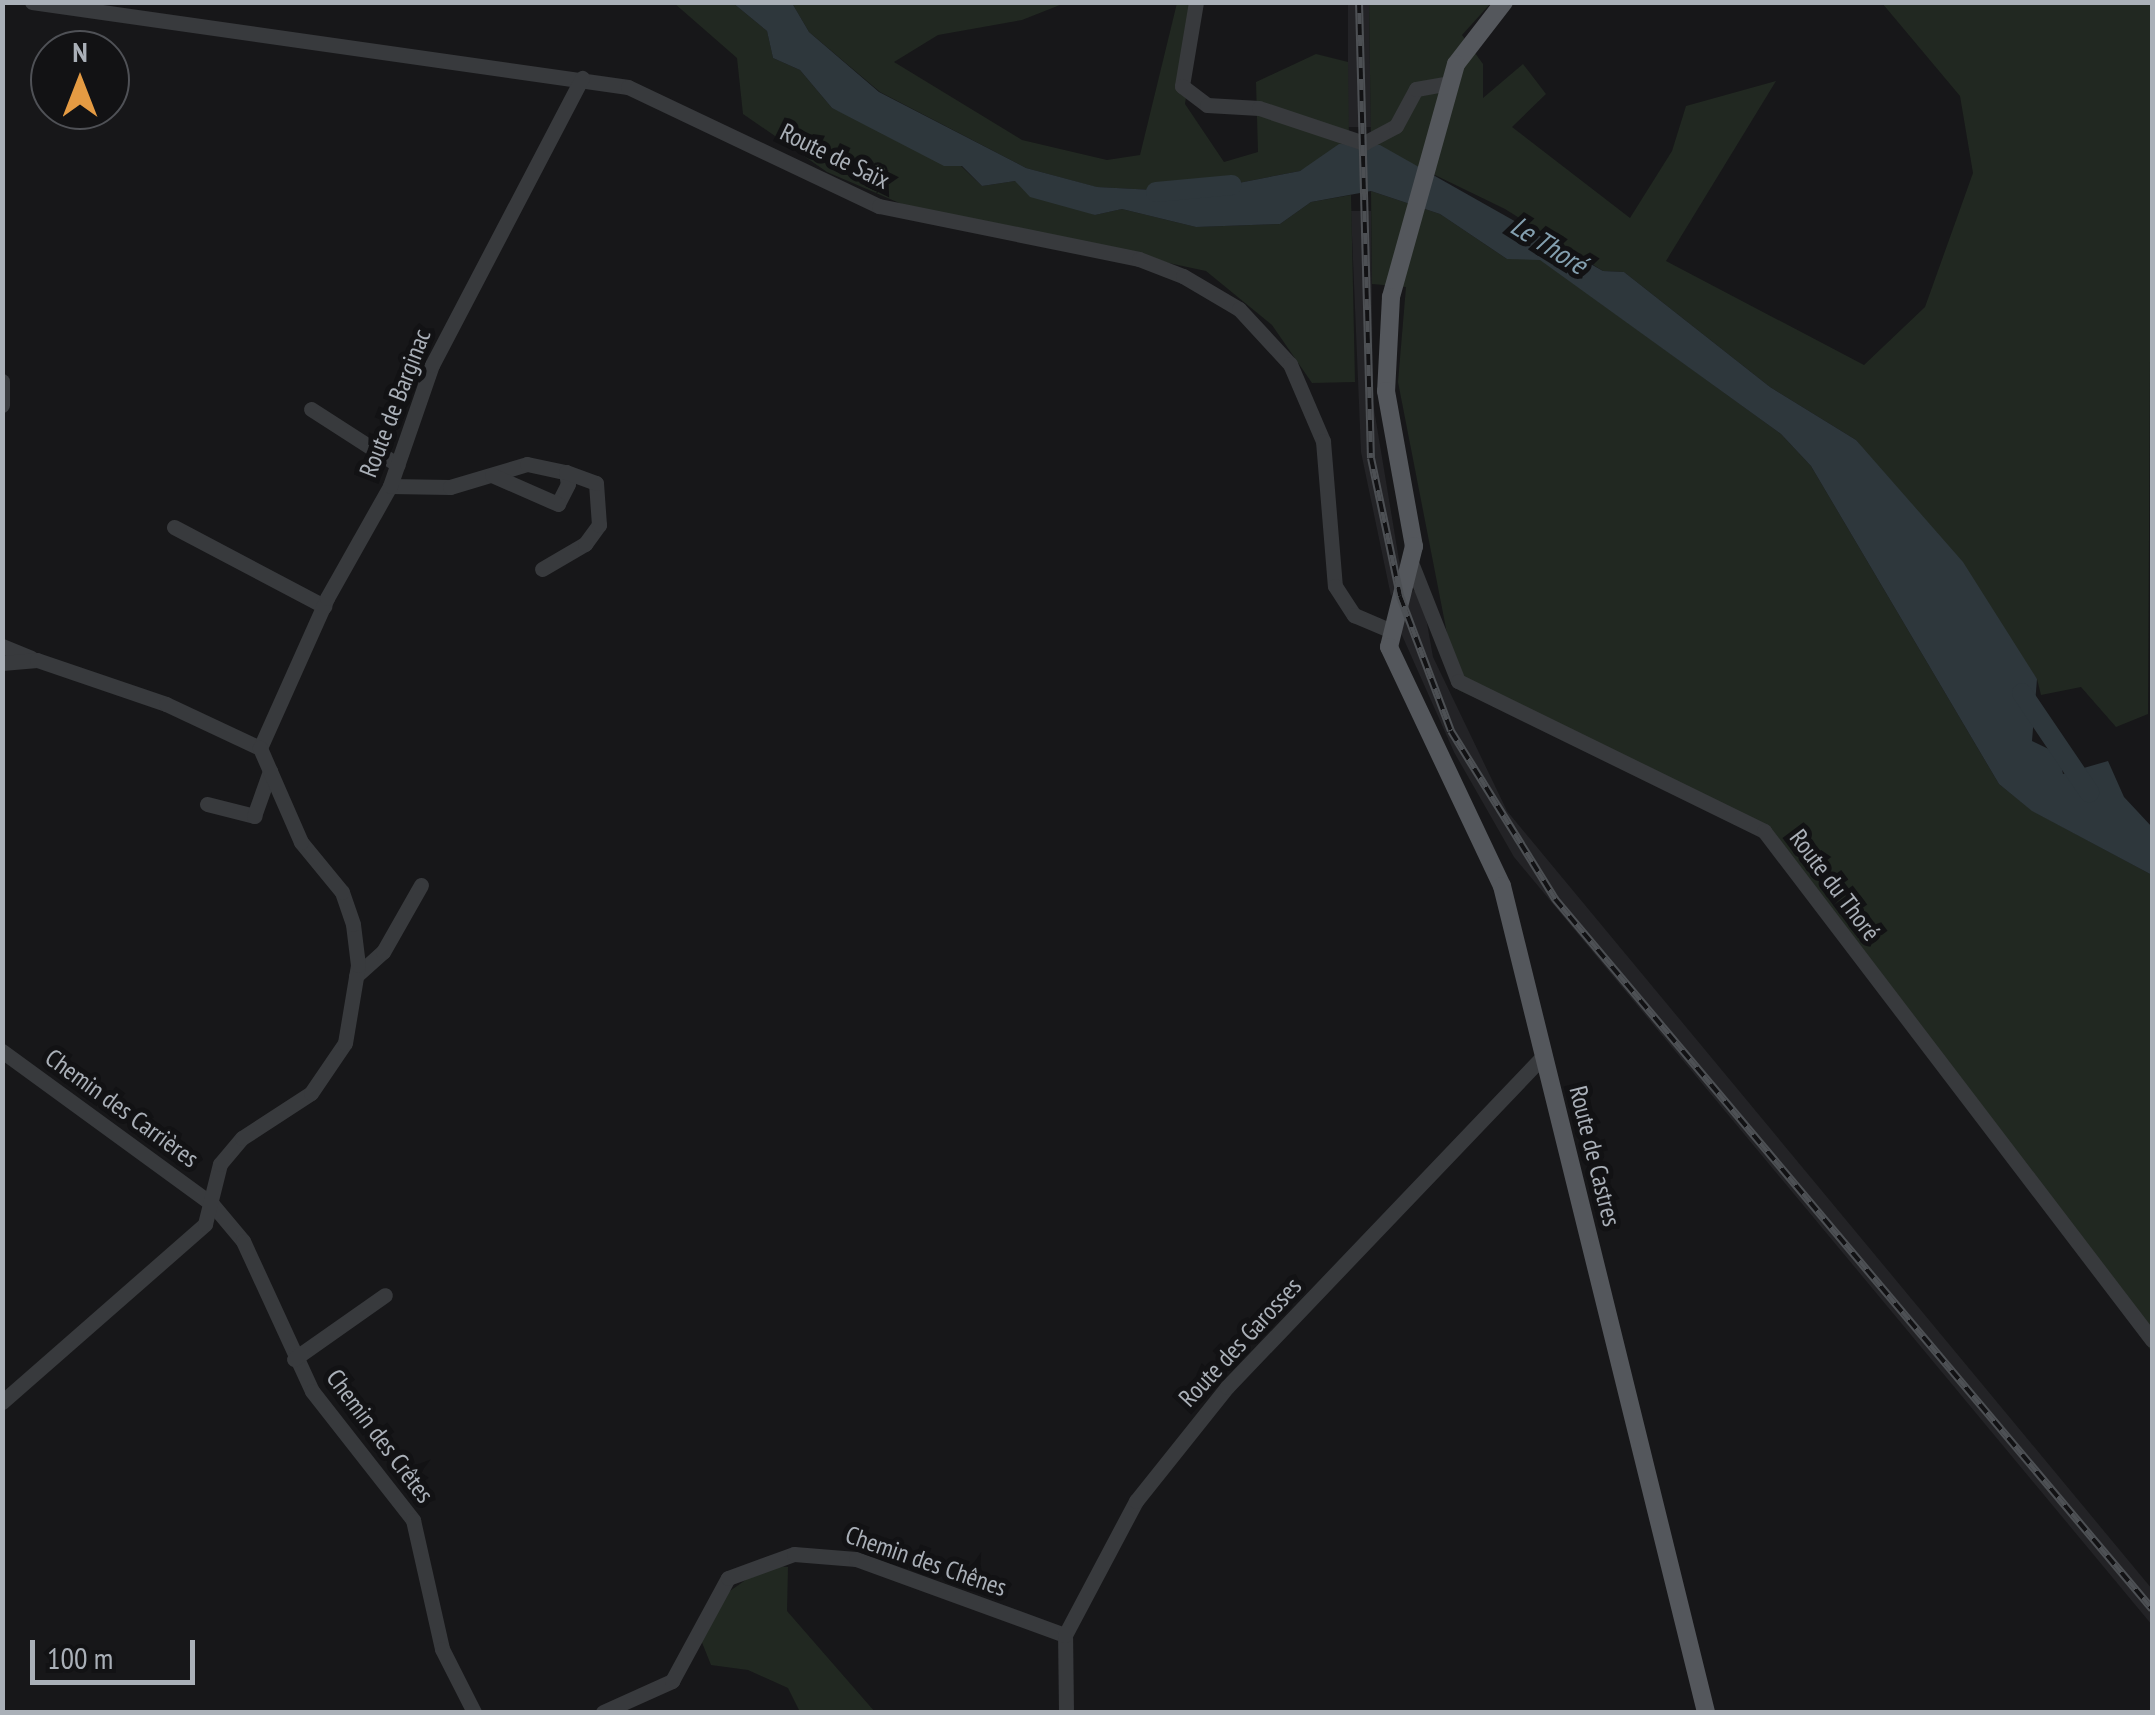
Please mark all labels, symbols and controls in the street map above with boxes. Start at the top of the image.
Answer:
north arrow [30,30,130,130]
text: N [72,33,88,70]
street label: Route de Saïx [775,117,895,195]
water label: Le Thoré [1504,208,1594,282]
street label: Route de Barginac [353,325,437,481]
street label: Route du Thoré [1783,823,1887,947]
street label: Chemin des Carrières [40,1042,204,1174]
street label: Route de Castres [1563,1083,1627,1229]
street label: Route des Garosses [1173,1271,1307,1413]
street label: Chemin des Crêtes [320,1363,440,1509]
street label: Chemin des Chênes [842,1519,1010,1603]
scale bar [35,1620,200,1682]
text: 100 m [47,1638,113,1677]

